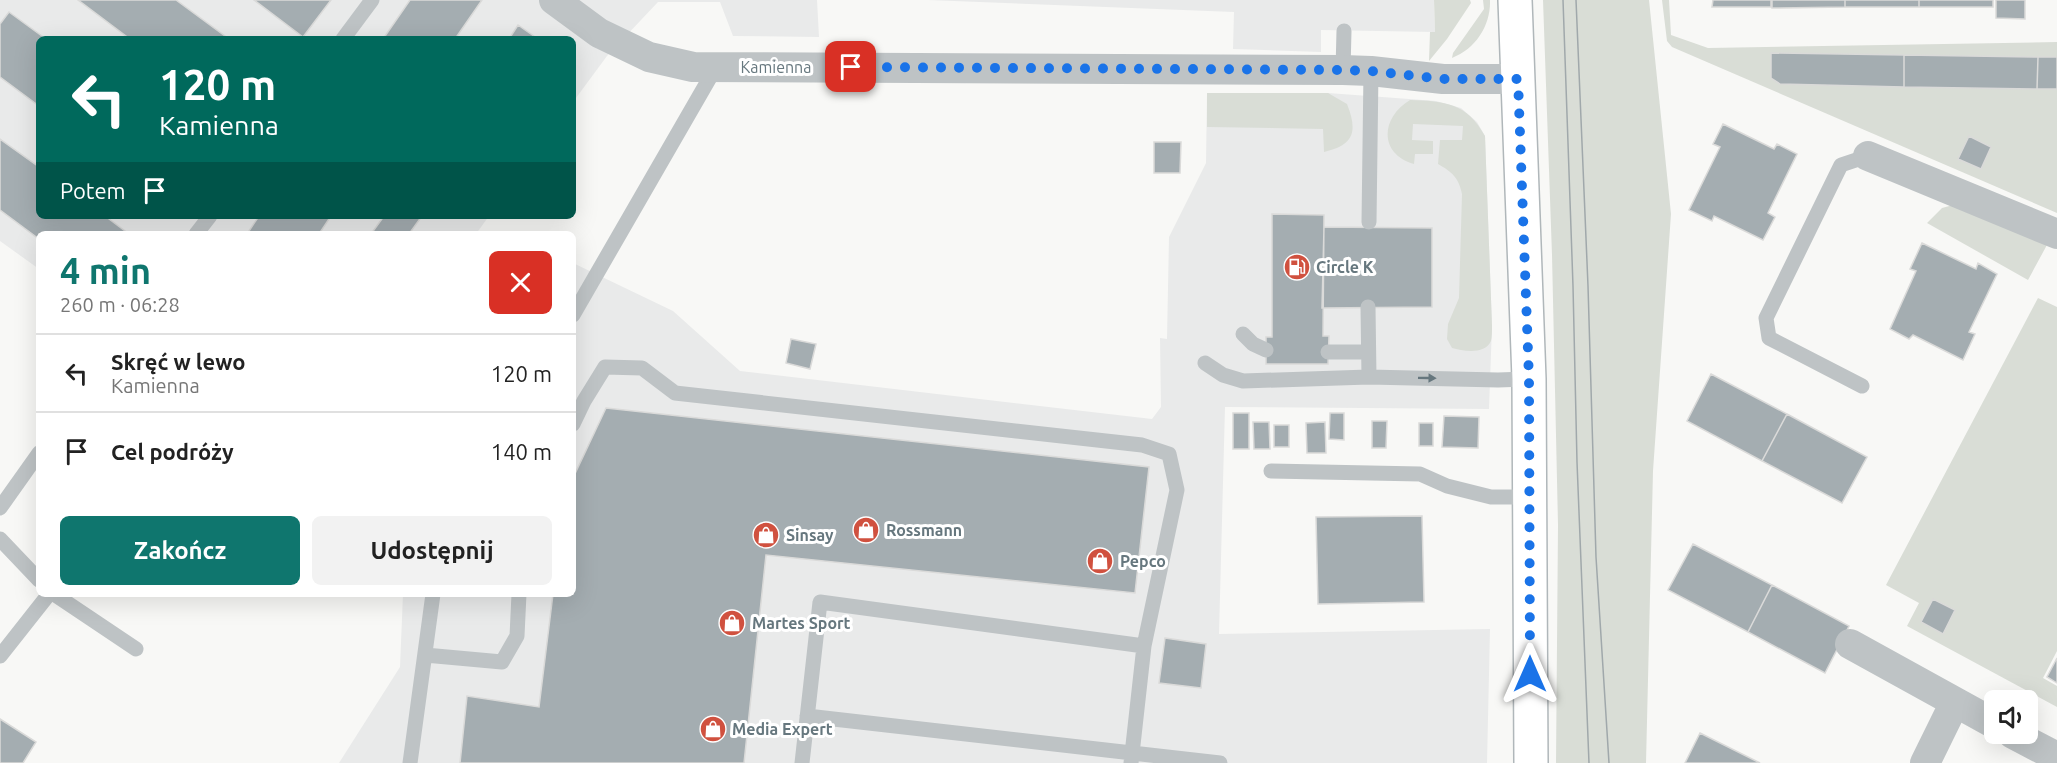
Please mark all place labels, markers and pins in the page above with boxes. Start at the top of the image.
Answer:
pin [825,41,876,92]
fuel station icon: Circle K [1282,252,1312,282]
place label: Circle K [1316,258,1374,276]
shop icon: Rossmann [851,515,881,545]
shop icon: Sinsay [751,520,781,550]
place label: Rossmann [886,521,962,539]
place label: Sinsay [786,526,834,544]
shop icon: Pepco [1085,546,1115,576]
place label: Pepco [1120,552,1166,570]
shop icon: Martes Sport [717,608,747,638]
place label: Martes Sport [752,614,851,632]
shop icon: Media Expert [698,714,728,744]
place label: Media Expert [732,720,833,738]

